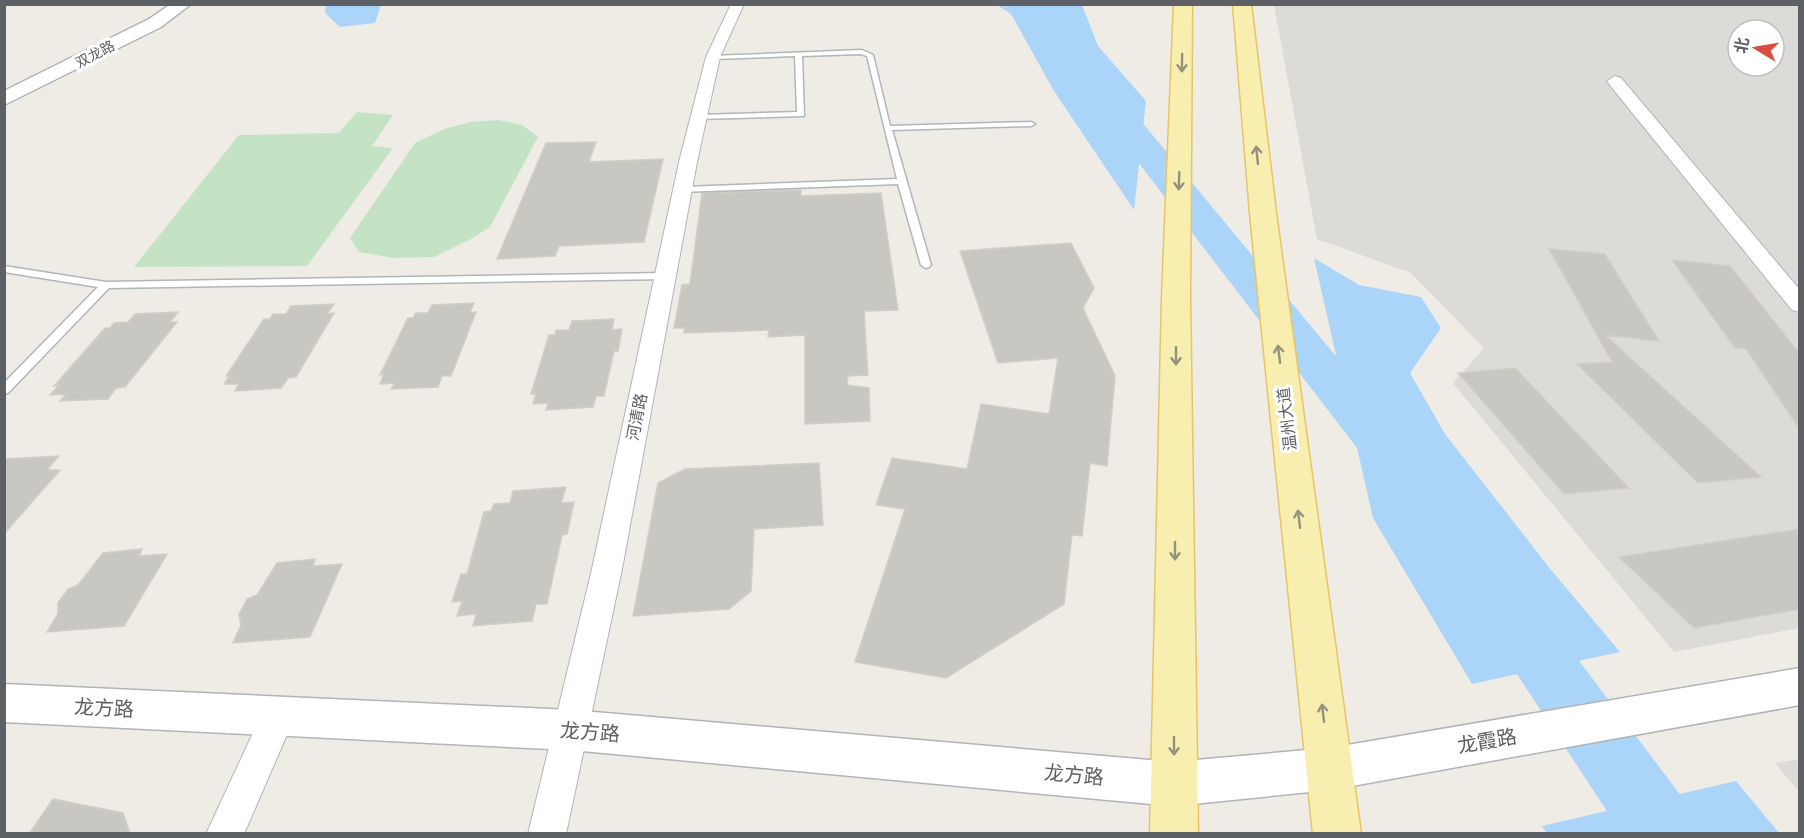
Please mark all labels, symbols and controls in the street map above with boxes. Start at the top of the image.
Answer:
north arrow [1726,18,1786,78]
text: 北 [1731,36,1753,55]
street label: 双龙路 [73,37,117,71]
one-way arrow [1176,52,1188,72]
one-way arrow [1251,146,1262,166]
one-way arrow [1174,171,1185,191]
one-way arrow [1274,344,1285,364]
one-way arrow [1170,346,1182,366]
street label: 温州大道 [1274,386,1300,452]
street label: 河清路 [623,392,651,442]
one-way arrow [1294,510,1305,530]
one-way arrow [1169,541,1181,561]
street label: 龙方路 [73,694,135,722]
one-way arrow [1317,703,1328,723]
street label: 龙方路 [559,718,621,746]
street label: 龙霞路 [1455,724,1519,758]
one-way arrow [1168,736,1180,756]
street label: 龙方路 [1043,760,1105,790]

